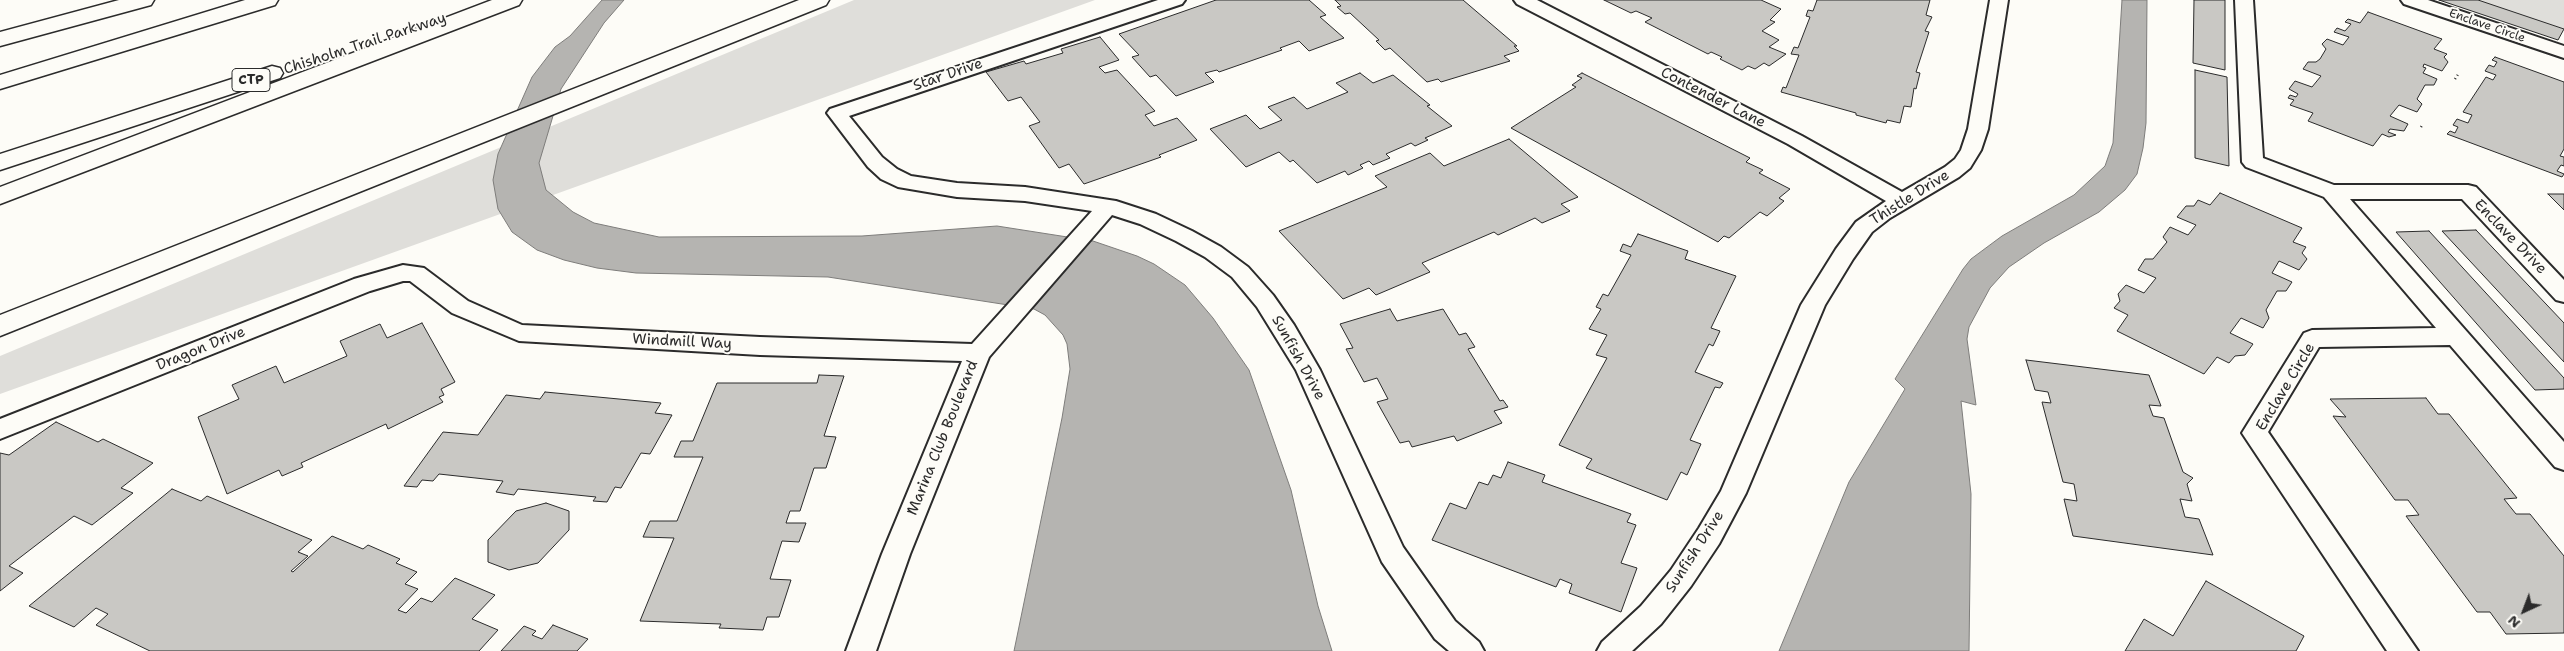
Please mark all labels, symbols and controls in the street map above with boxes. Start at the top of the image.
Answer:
street label: Enclave Circle [2447,6,2527,46]
street label: Chisholm Trail Parkway [282,9,448,79]
street label: Star Drive [911,55,985,95]
street label: Contender Lane [1658,64,1768,132]
road number: CTP [232,68,270,92]
street label: Thistle Drive [1867,166,1953,230]
street label: Enclave Drive [2470,196,2550,278]
street label: Sunfish Drive [1267,313,1329,403]
street label: Dragon Drive [154,323,248,375]
street label: Windmill Way [632,330,732,354]
street label: Enclave Circle [2253,340,2319,434]
street label: Marina Club Boulevard [904,358,982,518]
street label: Sunfish Drive [1662,508,1728,596]
north arrow [2499,586,2549,636]
text: N [2504,612,2524,632]

